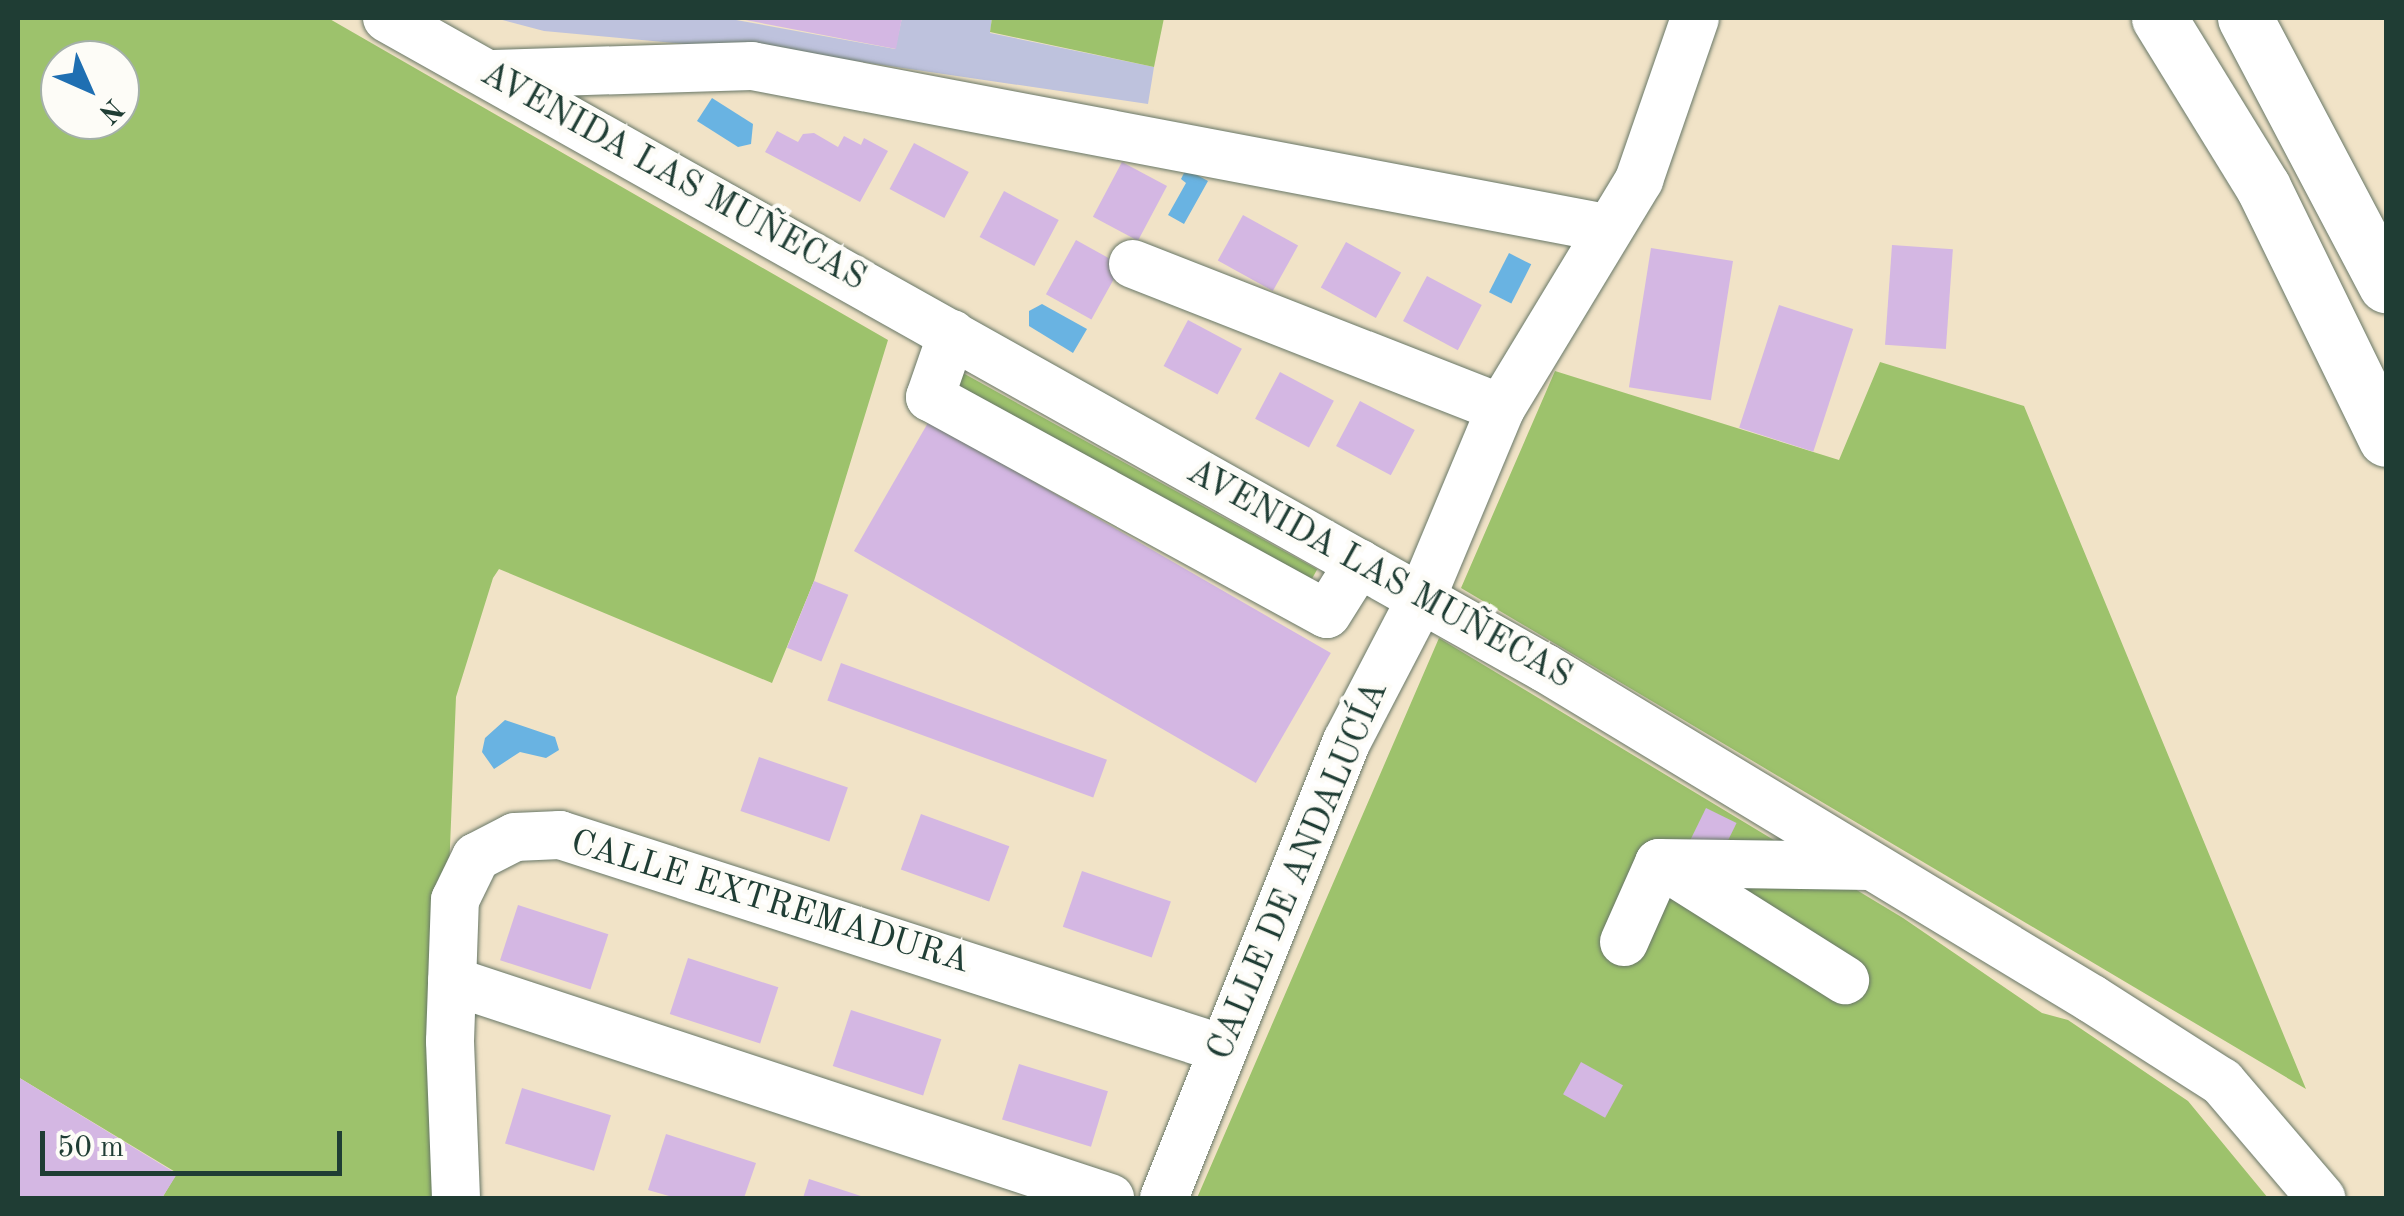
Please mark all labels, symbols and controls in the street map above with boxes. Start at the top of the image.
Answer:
north arrow [40,40,140,140]
street label: AVENIDA LAS MUÑECAS [473,53,873,301]
text: N [92,92,127,127]
street label: AVENIDA LAS MUÑECAS [1179,451,1579,699]
street label: CALLE DE ANDALUCÍA [1200,675,1398,1067]
street label: CALLE EXTREMADURA [566,822,974,984]
scale bar [45,1111,348,1173]
text: 50 m [57,1133,124,1163]

